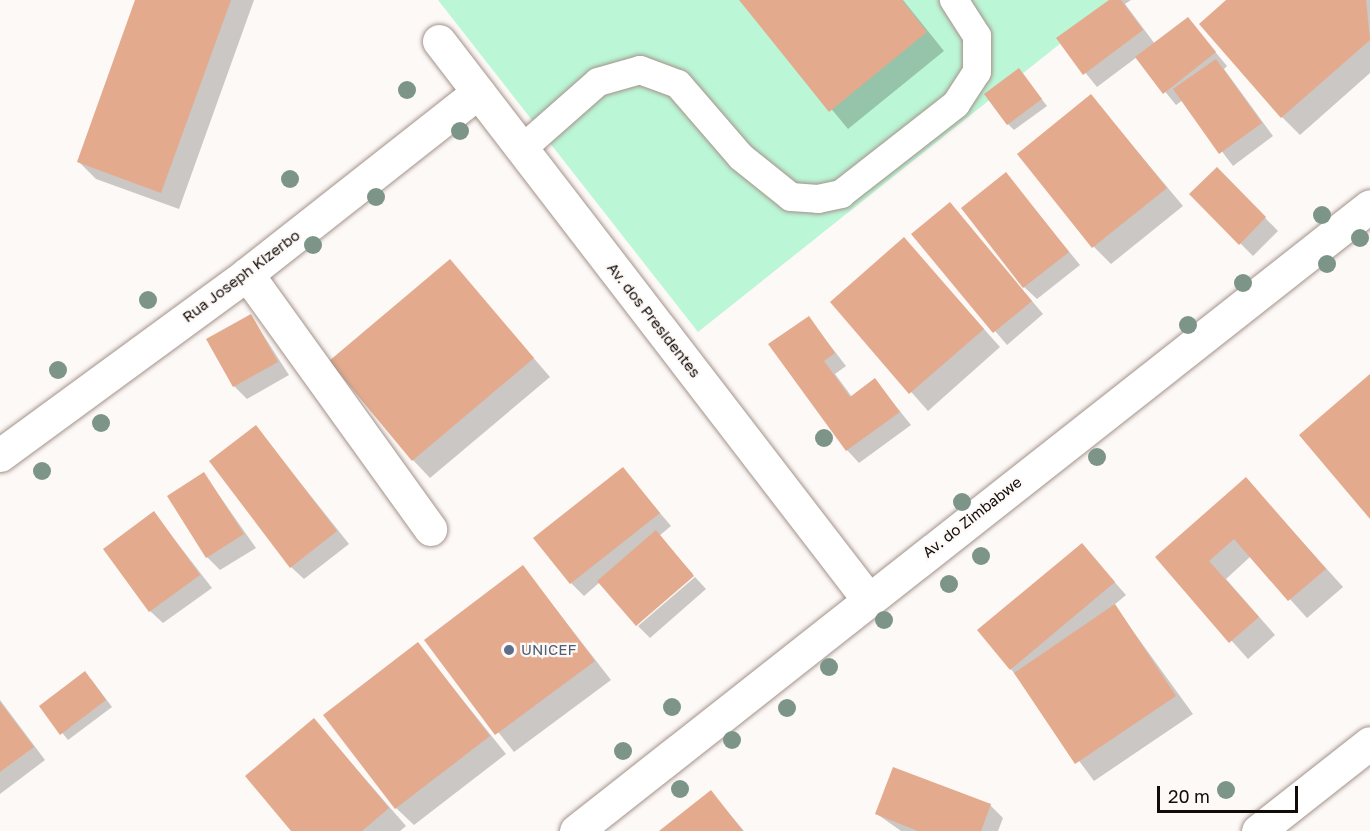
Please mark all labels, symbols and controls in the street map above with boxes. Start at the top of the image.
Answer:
street label: Rua Joseph Kizerbo [179,226,303,326]
street label: Av. dos Presidentes [604,259,704,381]
street label: Av. do Zimbabwe [919,473,1025,561]
place label: UNICEF [521,641,576,659]
marker: UNICEF [502,643,516,657]
scale bar [1160,774,1301,812]
text: 20 m [1168,785,1210,807]

